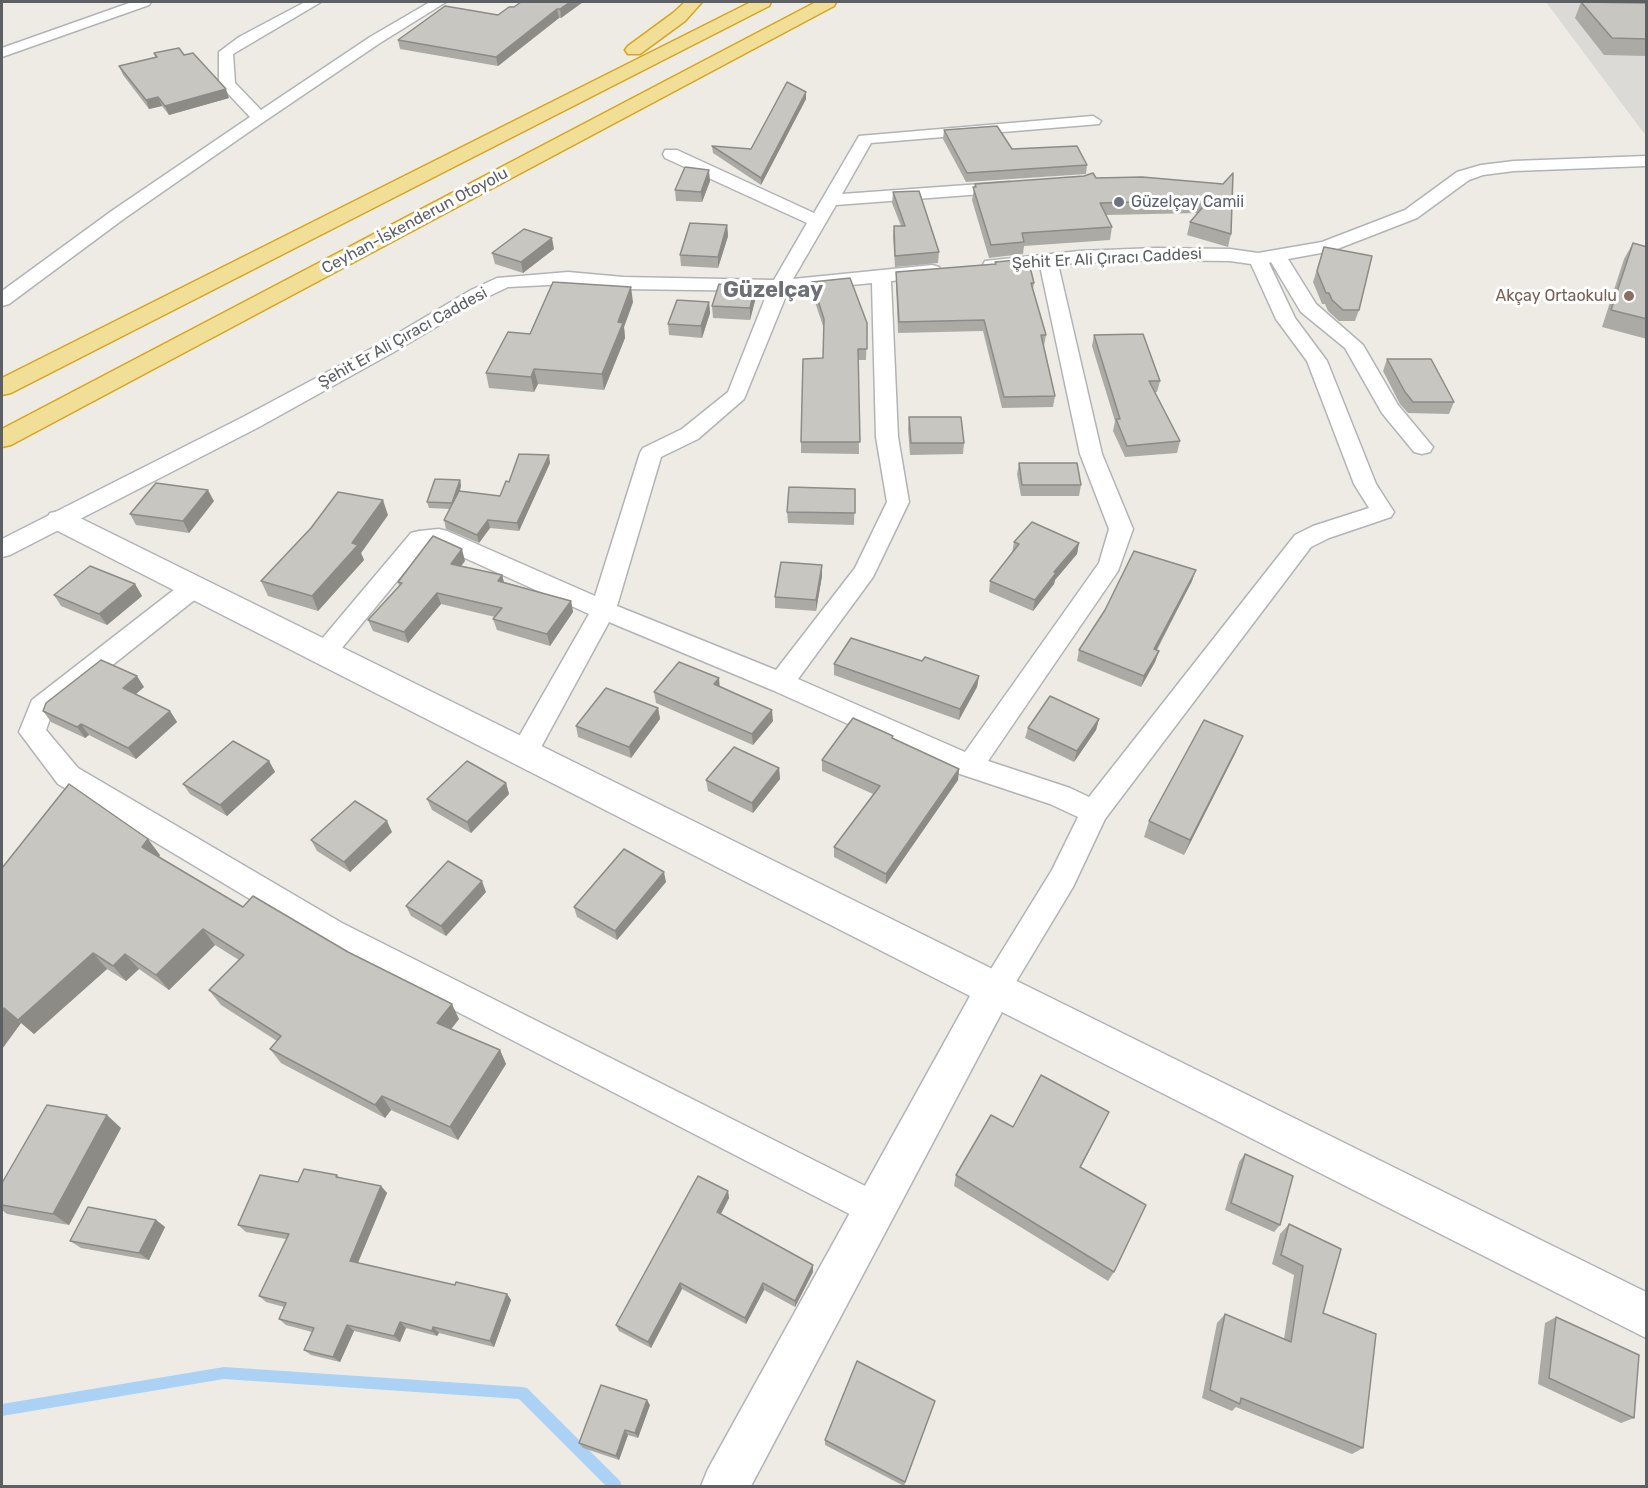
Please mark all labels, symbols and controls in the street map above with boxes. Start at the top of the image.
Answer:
street label: Ceyhan-İskenderun Otoyolu [319,164,511,278]
place label: Güzelçay Camii [1131,192,1244,212]
marker: Güzelçay Camii [1112,195,1126,209]
street label: Şehit Er Ali Çıracı Caddesi [1012,244,1202,274]
district label: Güzelçay [723,278,823,304]
street label: Şehit Er Ali Çıracı Caddesi [315,283,491,393]
place label: Akçay Ortaokulu [1496,286,1617,306]
marker: Akçay Ortaokulu [1622,289,1636,303]

